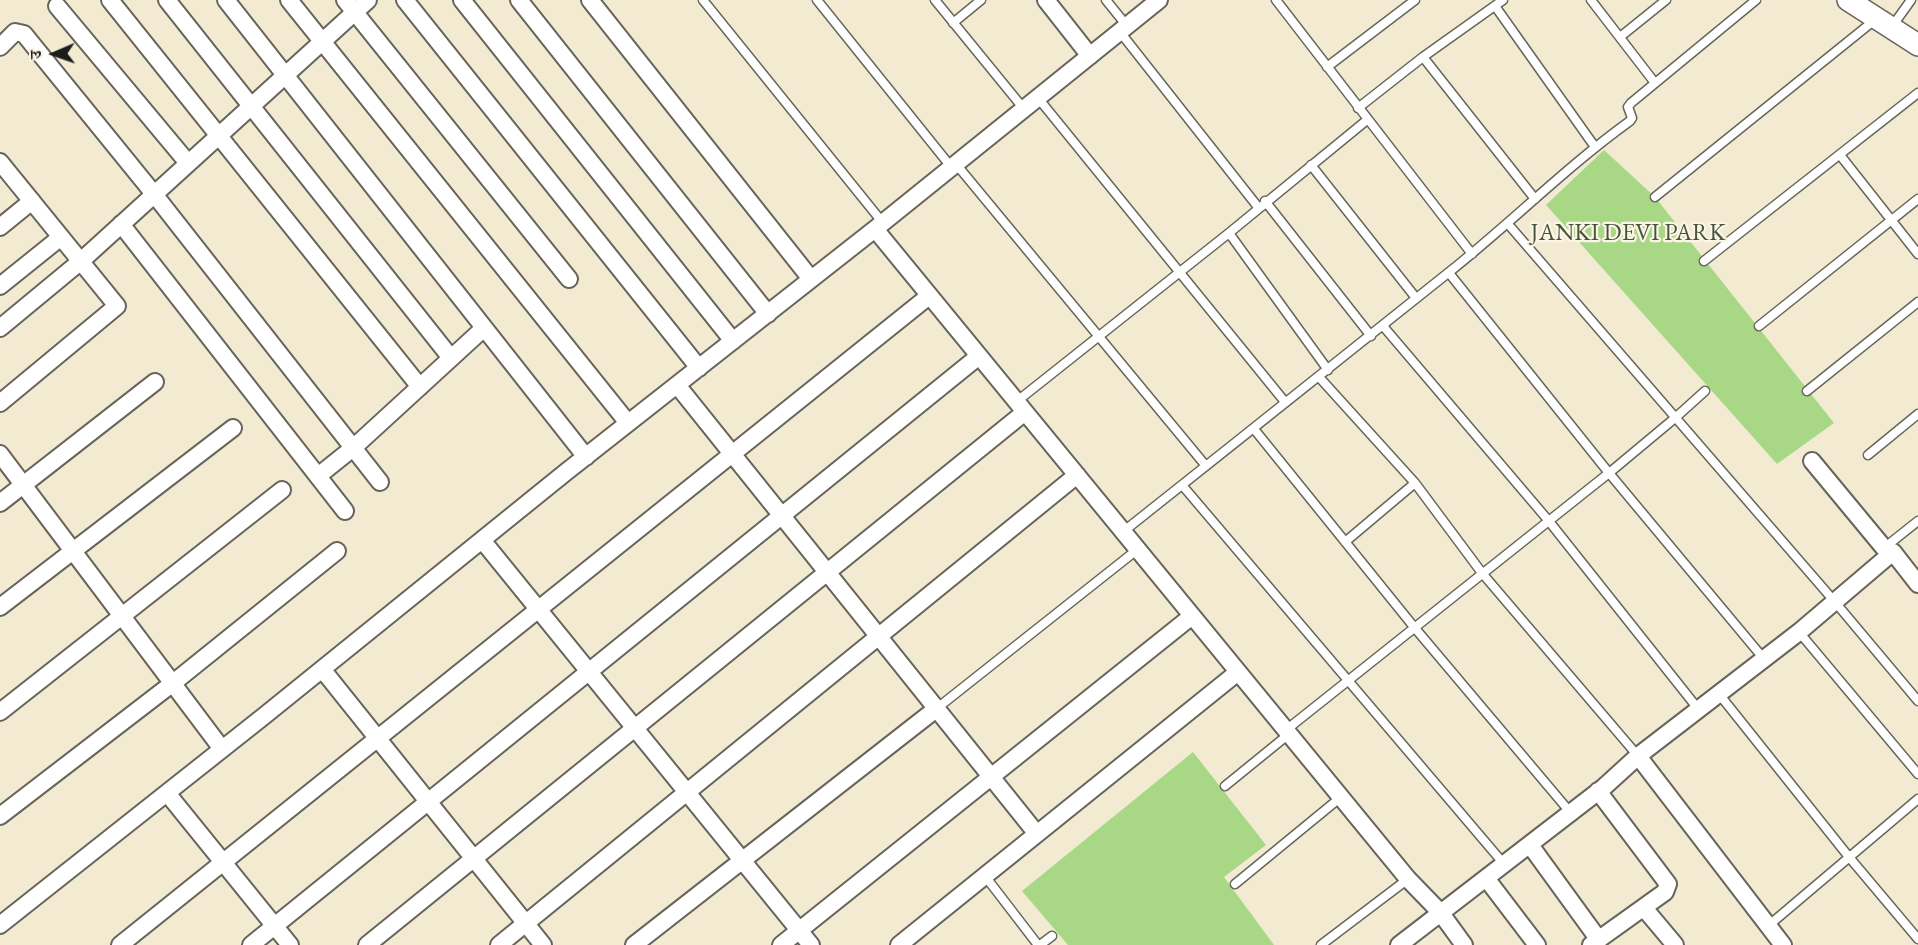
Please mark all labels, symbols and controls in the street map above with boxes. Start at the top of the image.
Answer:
north arrow [24,24,84,84]
text: उ [25,50,46,59]
park label: JANKI DEVI PARK [1531,219,1725,247]

